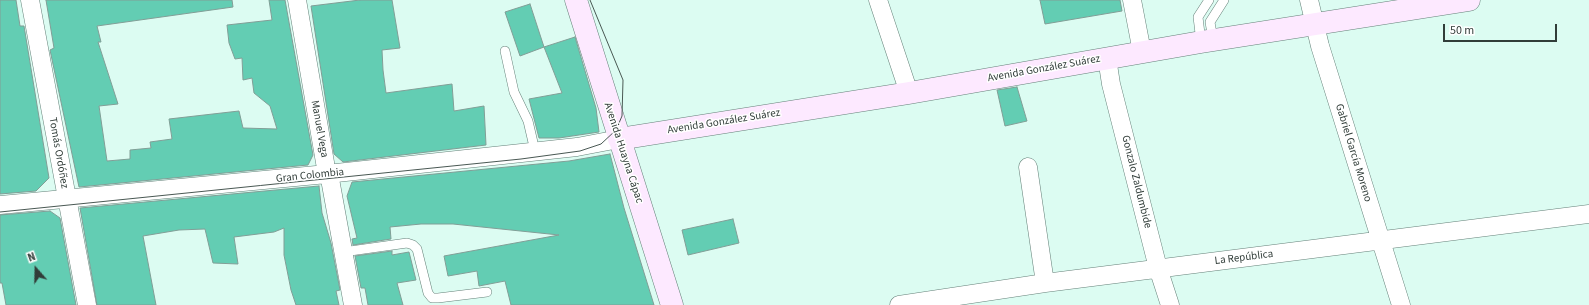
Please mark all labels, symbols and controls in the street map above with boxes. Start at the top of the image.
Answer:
scale bar [1445,16,1559,42]
text: 50 m [1450,22,1474,39]
street label: Avenida González Suárez [987,53,1101,85]
street label: Manuel Vega [307,99,331,159]
street label: Avenida Huayna Cápac [601,101,645,205]
street label: Gabriel García Moreno [1332,102,1374,204]
street label: Avenida González Suárez [667,107,781,137]
street label: Tomás Ordóñez [45,116,71,190]
street label: Gonzalo Zaldumbide [1118,134,1154,230]
street label: Gran Colombia [275,166,345,186]
street label: La República [1214,248,1274,268]
north arrow [16,249,56,289]
text: N [26,249,38,266]

